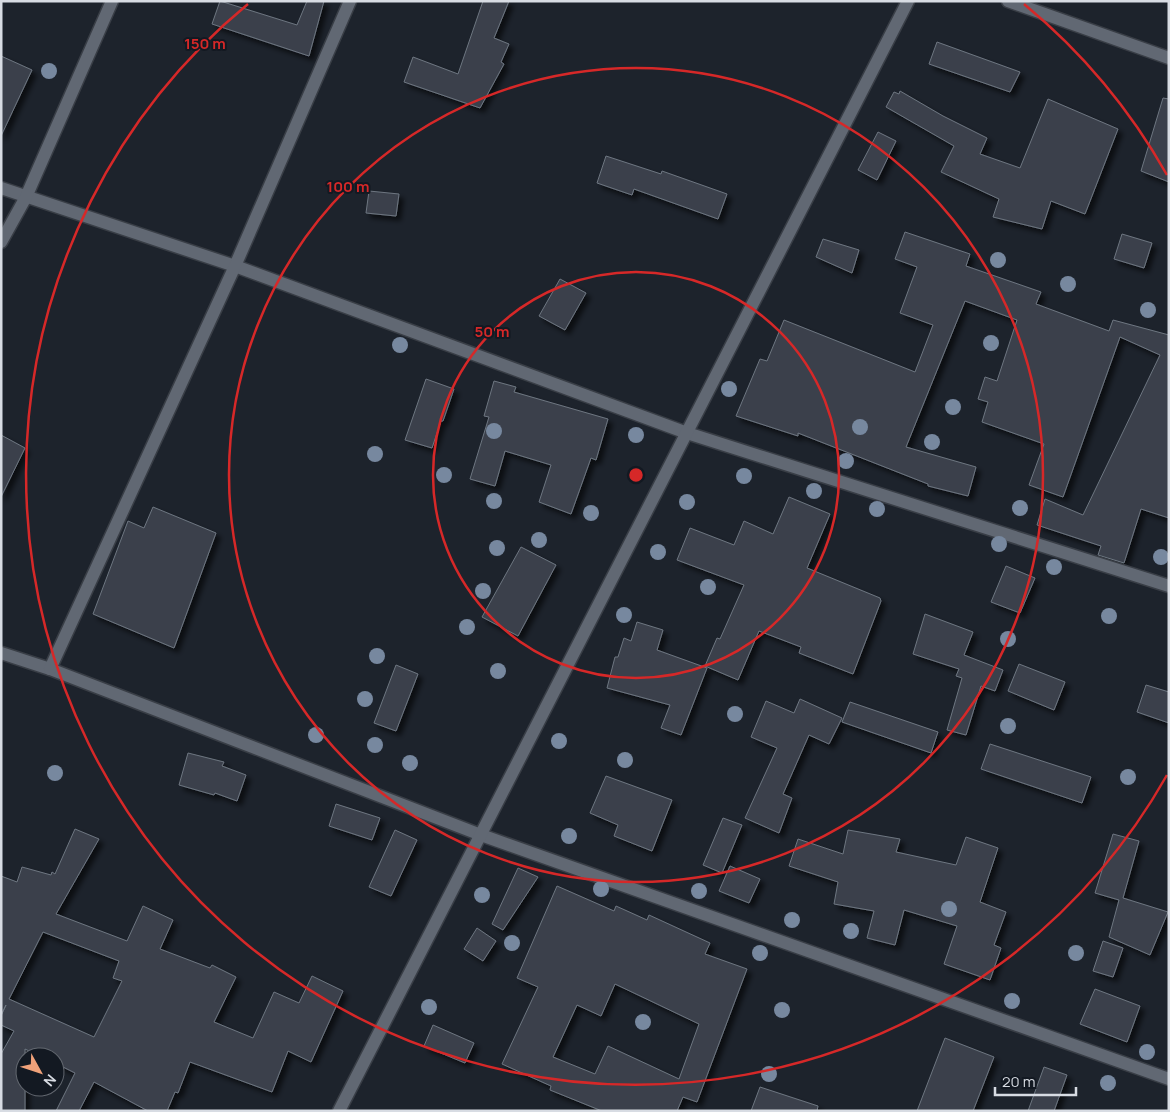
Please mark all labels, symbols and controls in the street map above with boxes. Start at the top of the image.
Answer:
text: 150 m [184,33,226,54]
text: 100 m [327,176,369,197]
text: 50 m [474,321,510,342]
centre of rings [627,466,645,484]
north arrow [15,1047,65,1097]
scale bar [995,1064,1076,1096]
text: N [40,1071,61,1091]
text: 20 m [1002,1071,1035,1092]

